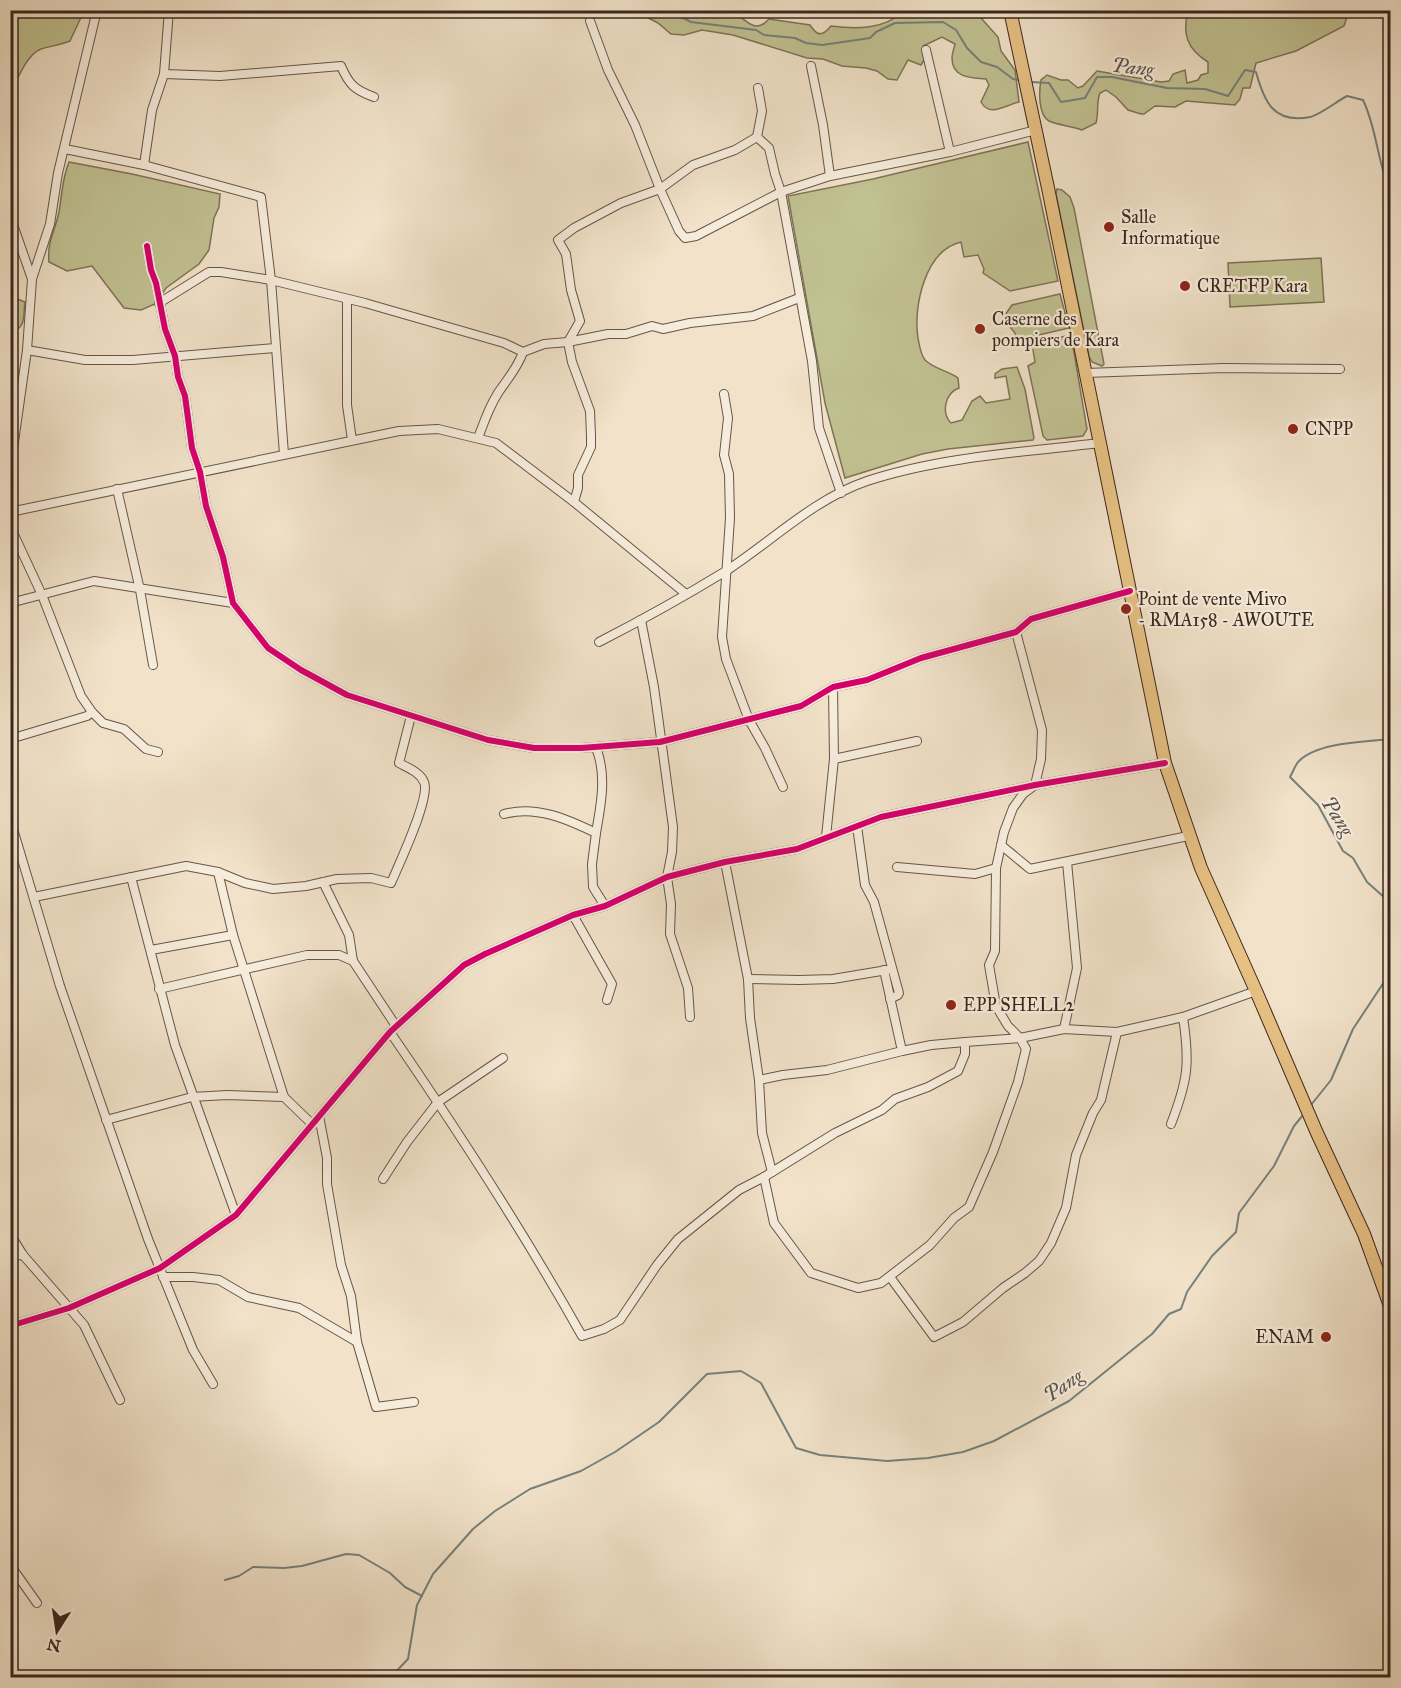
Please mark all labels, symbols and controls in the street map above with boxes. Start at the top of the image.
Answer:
water label: Pang [1111,53,1157,82]
place label: Salle Informatique [1121,206,1220,250]
marker: Salle Informatique [1102,220,1116,234]
place label: CRETFP Kara [1197,275,1308,297]
marker: CRETFP Kara [1178,279,1192,293]
place label: Caserne des pompiers de Kara [991,308,1119,351]
marker: Caserne des pompiers de Kara [973,322,987,336]
place label: CNPP [1305,418,1353,440]
marker: CNPP [1286,422,1300,436]
place label: Point de vente Mivo - RMA158 - AWOUTE [1138,588,1314,631]
marker: Point de vente Mivo - RMA158 - AWOUTE [1119,602,1133,616]
water label: Pang [1317,792,1360,841]
place label: EPP SHELL2 [963,994,1075,1016]
marker: EPP SHELL2 [944,998,958,1012]
place label: ENAM [1255,1326,1314,1348]
marker: ENAM [1319,1330,1333,1344]
water label: Pang [1039,1362,1088,1407]
north arrow [27,1601,87,1661]
text: N [45,1634,63,1656]

